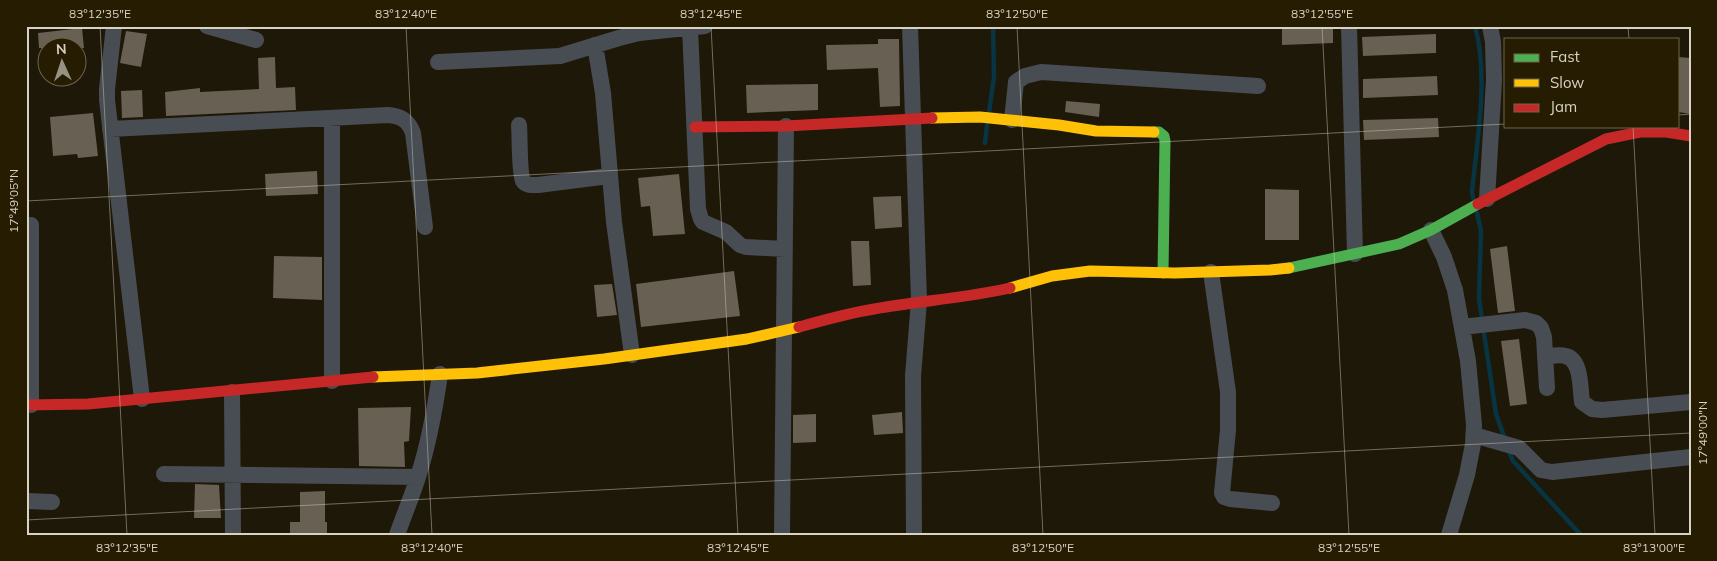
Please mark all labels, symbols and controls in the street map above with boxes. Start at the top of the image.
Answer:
text: 83°12'35"E [69,6,131,21]
text: 83°12'40"E [375,6,437,21]
text: 83°12'45"E [680,6,742,21]
text: 83°12'50"E [986,6,1048,21]
text: 83°12'55"E [1291,6,1353,21]
north arrow [38,38,88,88]
legend [1504,38,1680,128]
text: N [56,40,67,58]
text: Fast [1550,47,1580,66]
text: Slow [1550,73,1584,92]
text: Jam [1550,97,1577,116]
text: 17°49'05"N [6,169,21,233]
text: 17°49'00"N [1695,401,1710,465]
text: 83°12'35"E [96,540,158,555]
text: 83°12'40"E [401,540,463,555]
text: 83°12'45"E [707,540,769,555]
text: 83°12'50"E [1012,540,1074,555]
text: 83°12'55"E [1318,540,1380,555]
text: 83°13'00"E [1623,540,1685,555]

